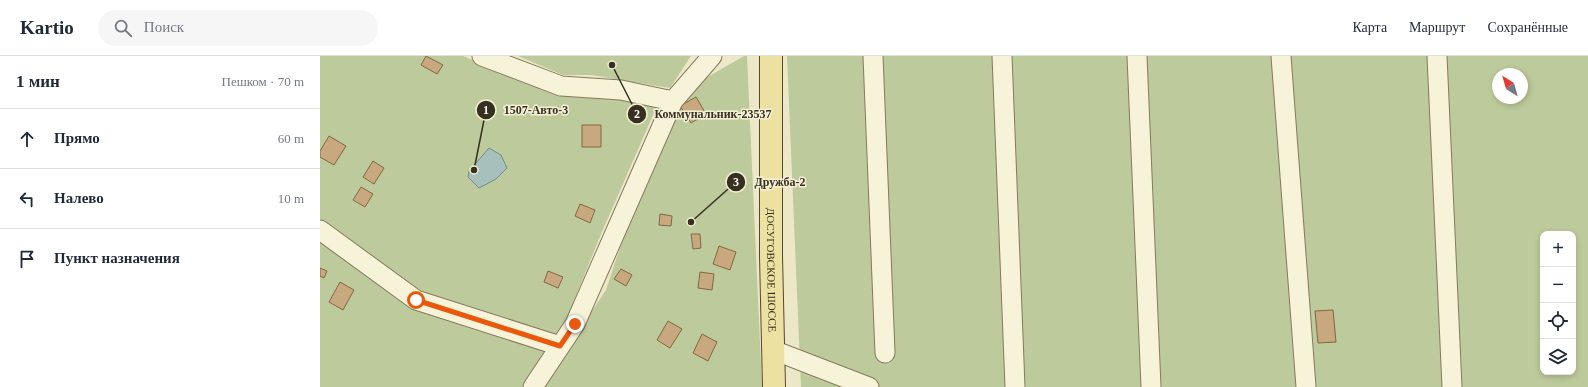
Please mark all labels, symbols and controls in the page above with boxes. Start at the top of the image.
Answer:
search box [98,10,378,46]
text: Kartio [20,17,74,38]
icon: search [112,17,134,39]
text: Поиск [144,19,184,35]
text: Карта [1352,20,1387,35]
text: Маршрут [1409,20,1465,35]
text: Сохранённые [1487,20,1568,35]
north arrow [1492,68,1528,104]
text: 1 мин [16,72,60,91]
text: Пешком · 70 m [222,74,304,89]
callout: 1507-Авто-3 [476,98,577,122]
callout: Коммунальник-23537 [627,102,780,126]
text: 1 [483,103,489,117]
text: 1507-Авто-3 [504,103,568,117]
text: 2 [634,107,640,121]
text: Коммунальник-23537 [654,107,772,121]
icon: ahead [16,128,38,150]
text: Прямо [54,130,100,146]
text: 60 m [278,131,304,146]
callout: Дружба-2 [726,170,813,194]
text: 3 [733,175,739,189]
text: Дружба-2 [754,175,806,189]
icon: left [16,188,38,210]
text: Налево [54,190,104,206]
text: 10 m [278,191,304,206]
street label: ДОСУГОВСКОЕ ШОССЕ [765,208,779,333]
map controls [1540,231,1576,375]
button: + [1540,231,1576,267]
icon: arrive [16,248,38,270]
text: Пункт назначения [54,250,180,266]
button: − [1540,267,1576,303]
route start [407,291,425,309]
button: locate [1540,303,1576,339]
route end [566,315,584,333]
button: layers [1540,339,1576,375]

